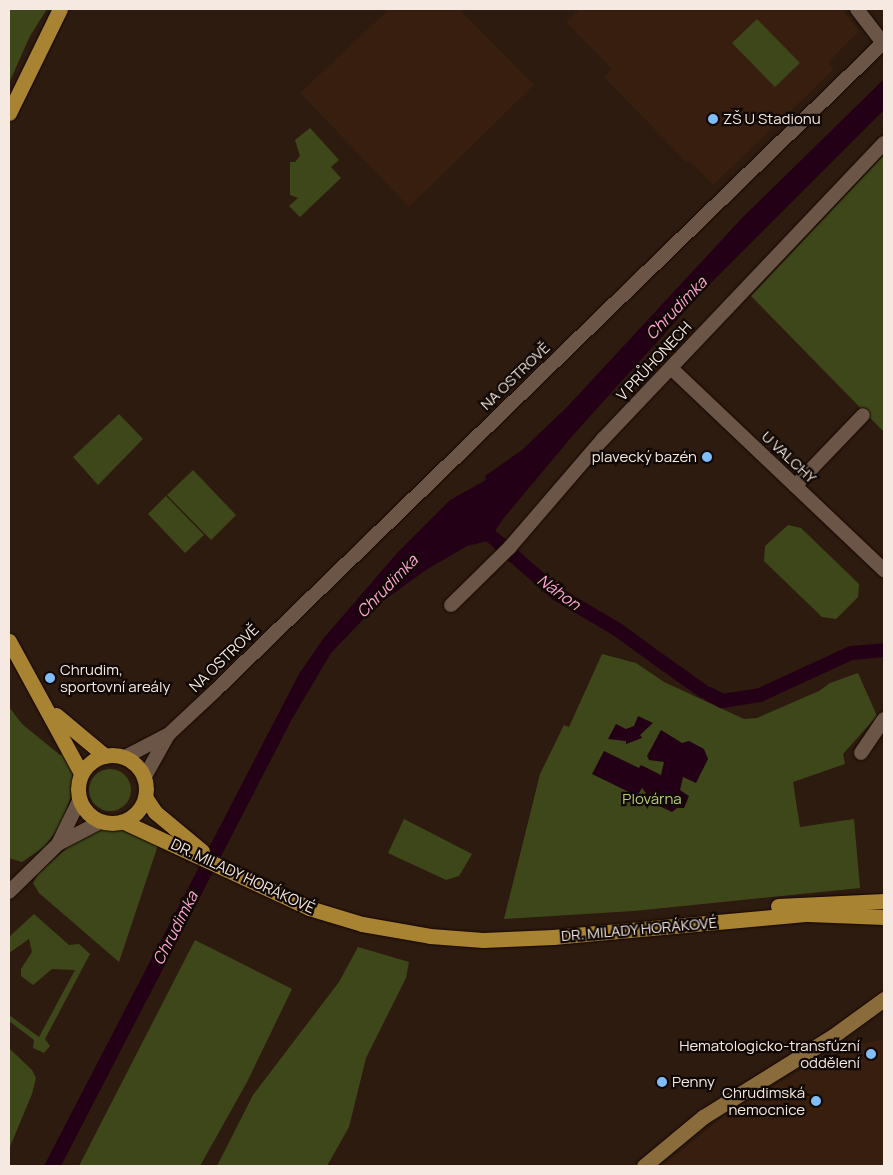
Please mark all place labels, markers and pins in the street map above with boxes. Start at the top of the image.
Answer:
place label: ZŠ U Stadionu [723,110,821,128]
marker: ZŠ U Stadionu [707,113,719,125]
place label: plavecký bazén [592,448,697,466]
marker: plavecký bazén [701,451,713,463]
place label: Chrudim, sportovní areály [60,660,170,695]
marker: Chrudim, sportovní areály [44,672,56,684]
place label: Hematologicko-transfúzní oddělení [679,1036,860,1071]
marker: Hematologicko-transfúzní oddělení [864,1047,878,1061]
place label: Penny [672,1073,715,1091]
marker: Penny [656,1076,668,1088]
place label: Chrudimská nemocnice [722,1083,805,1118]
marker: Chrudimská nemocnice [809,1094,823,1108]

